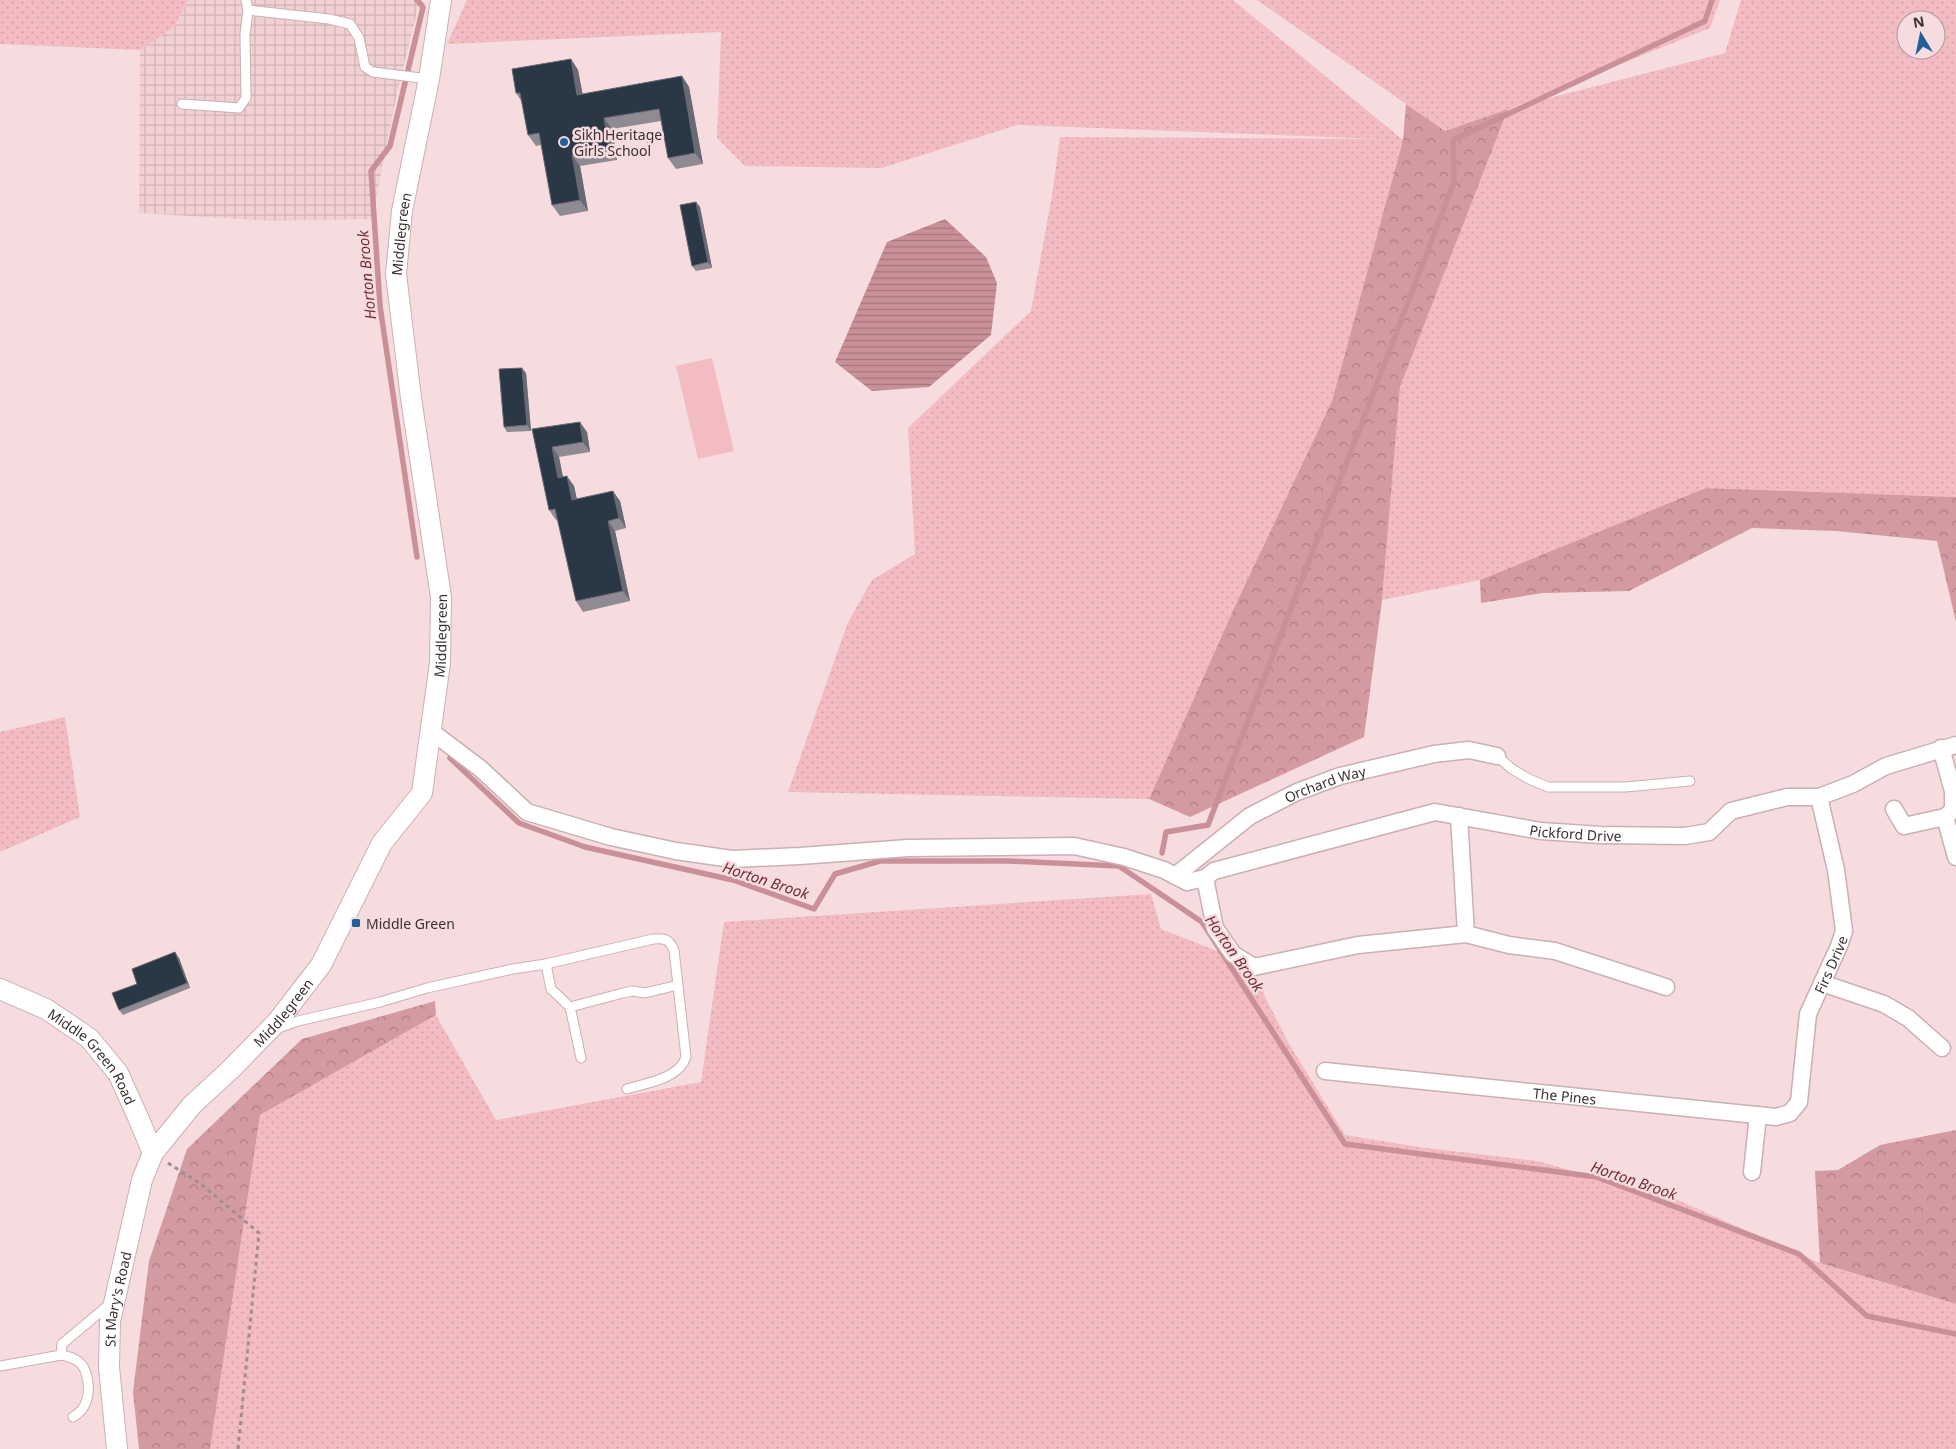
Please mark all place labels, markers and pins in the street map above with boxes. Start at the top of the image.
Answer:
place label: Sikh Heritage Girls School [574,125,662,160]
marker: Sikh Heritage Girls School [558,136,570,148]
place label: Middle Green [366,914,455,933]
marker: Middle Green [350,917,362,929]

